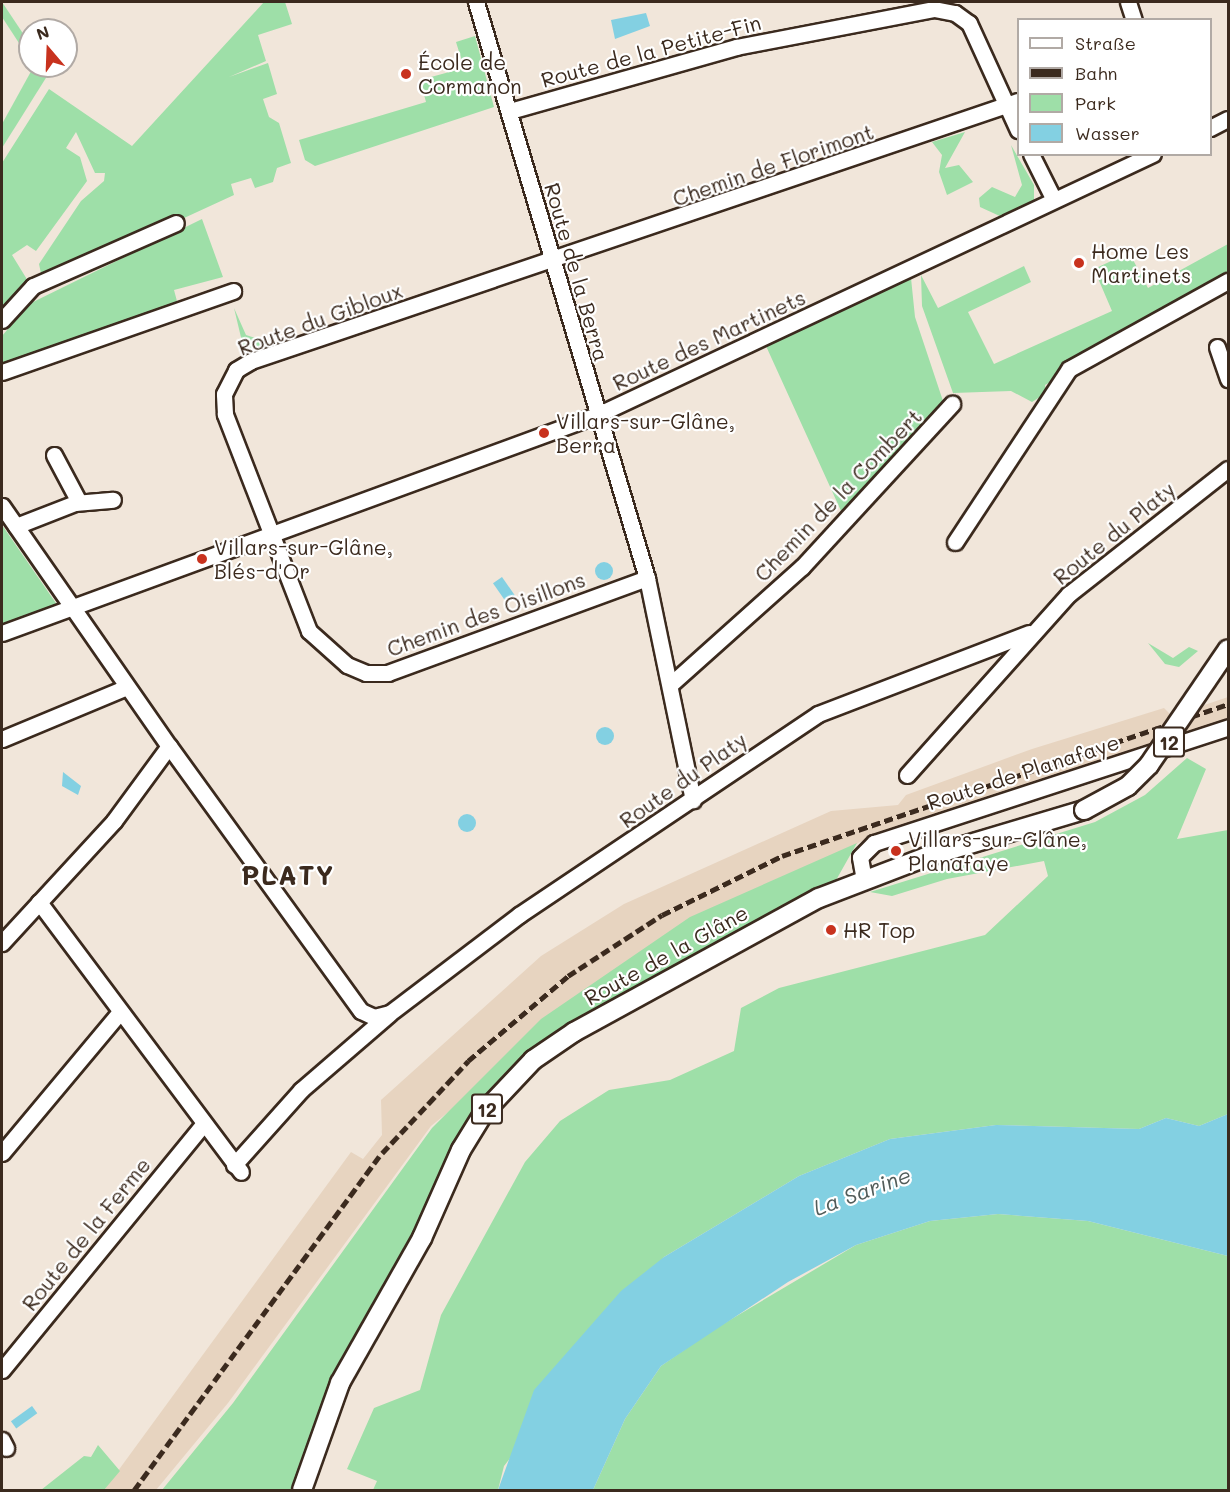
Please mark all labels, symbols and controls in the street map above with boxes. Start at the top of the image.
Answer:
street label: Route de la Petite-Fin [538,9,764,93]
north arrow [18,18,78,78]
legend [1017,18,1212,156]
text: N [33,20,52,44]
text: Straße [1075,31,1136,55]
place label: École de Cormanon [418,49,522,99]
text: Bahn [1075,61,1118,85]
marker: École de Cormanon [399,67,413,81]
text: Park [1075,91,1116,115]
street label: Chemin de Florimont [669,119,877,211]
text: Wasser [1075,121,1140,145]
street label: Route de la Berra [539,180,615,364]
place label: Home Les Martinets [1091,238,1191,288]
marker: Home Les Martinets [1072,256,1086,270]
street label: Route du Gibloux [234,278,406,360]
street label: Route des Martinets [609,284,809,396]
street label: Chemin de la Combert [749,404,927,586]
place label: Villars-sur-Glâne, Berra [556,408,735,458]
marker: Villars-sur-Glâne, Berra [537,426,551,440]
street label: Route du Platy [1048,476,1180,590]
place label: Villars-sur-Glâne, Blés-d'Or [214,534,393,584]
marker: Villars-sur-Glâne, Blés-d'Or [195,552,209,566]
street label: Chemin des Oisillons [383,566,589,662]
road number: 12 [1152,725,1186,759]
street label: Route du Platy [615,727,751,833]
street label: Route de Planafaye [924,729,1122,815]
place label: Villars-sur-Glâne, Planafaye [908,826,1087,876]
marker: Villars-sur-Glâne, Planafaye [889,844,903,858]
district label: PLATY [241,859,335,891]
street label: Route de la Glâne [580,900,752,1010]
place label: HR Top [843,917,915,943]
marker: HR Top [824,923,838,937]
road number: 12 [470,1092,504,1126]
street label: Route de la Ferme [17,1152,155,1316]
water label: La Sarine [810,1161,914,1221]

